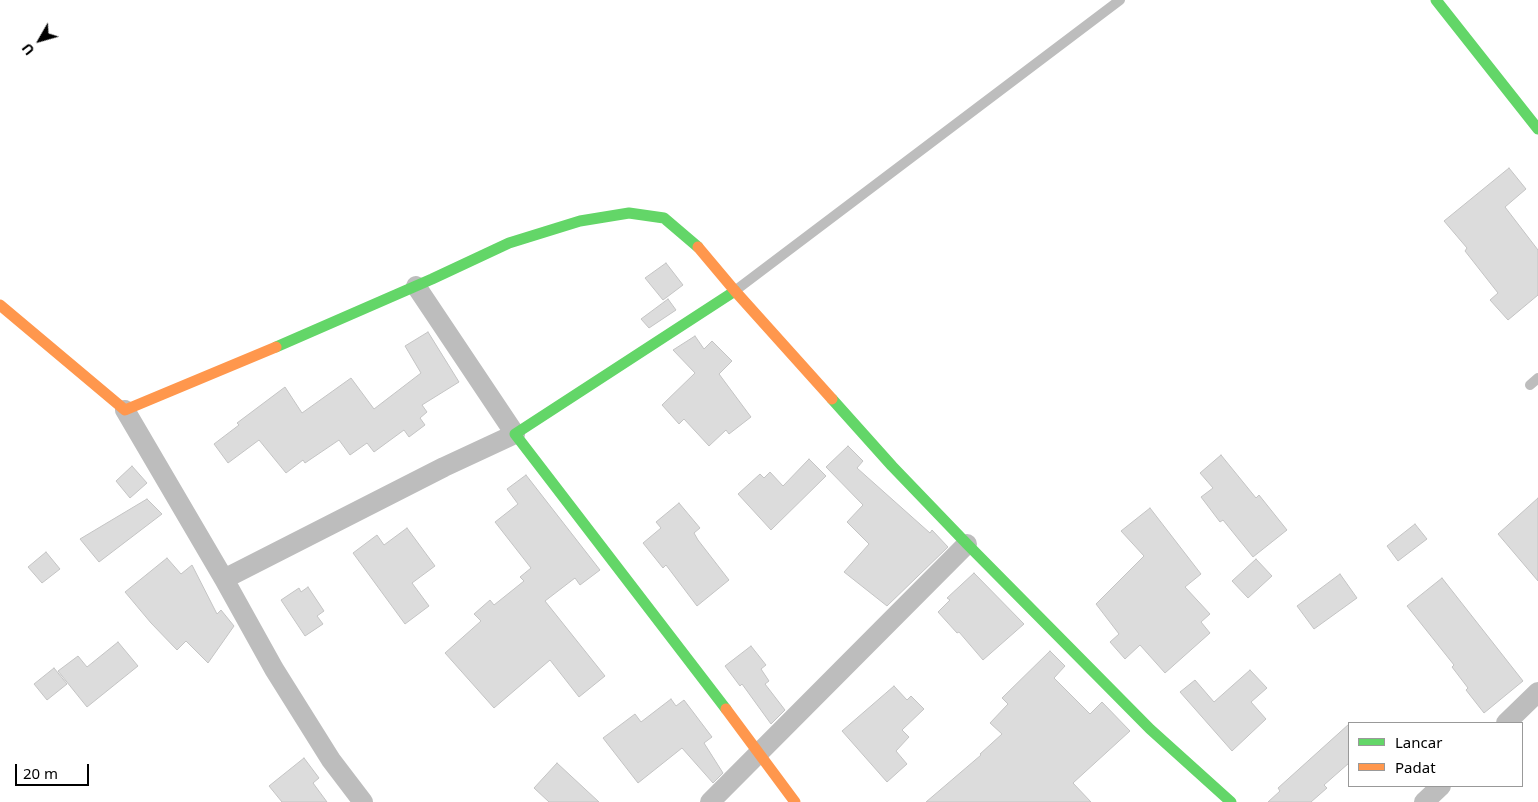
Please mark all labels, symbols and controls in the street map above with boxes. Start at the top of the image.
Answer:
north arrow [15,15,65,65]
text: U [17,40,39,60]
legend [1348,722,1523,787]
text: Lancar [1395,732,1442,752]
scale bar [18,754,91,786]
text: Padat [1395,757,1436,777]
text: 20 m [23,763,58,783]

